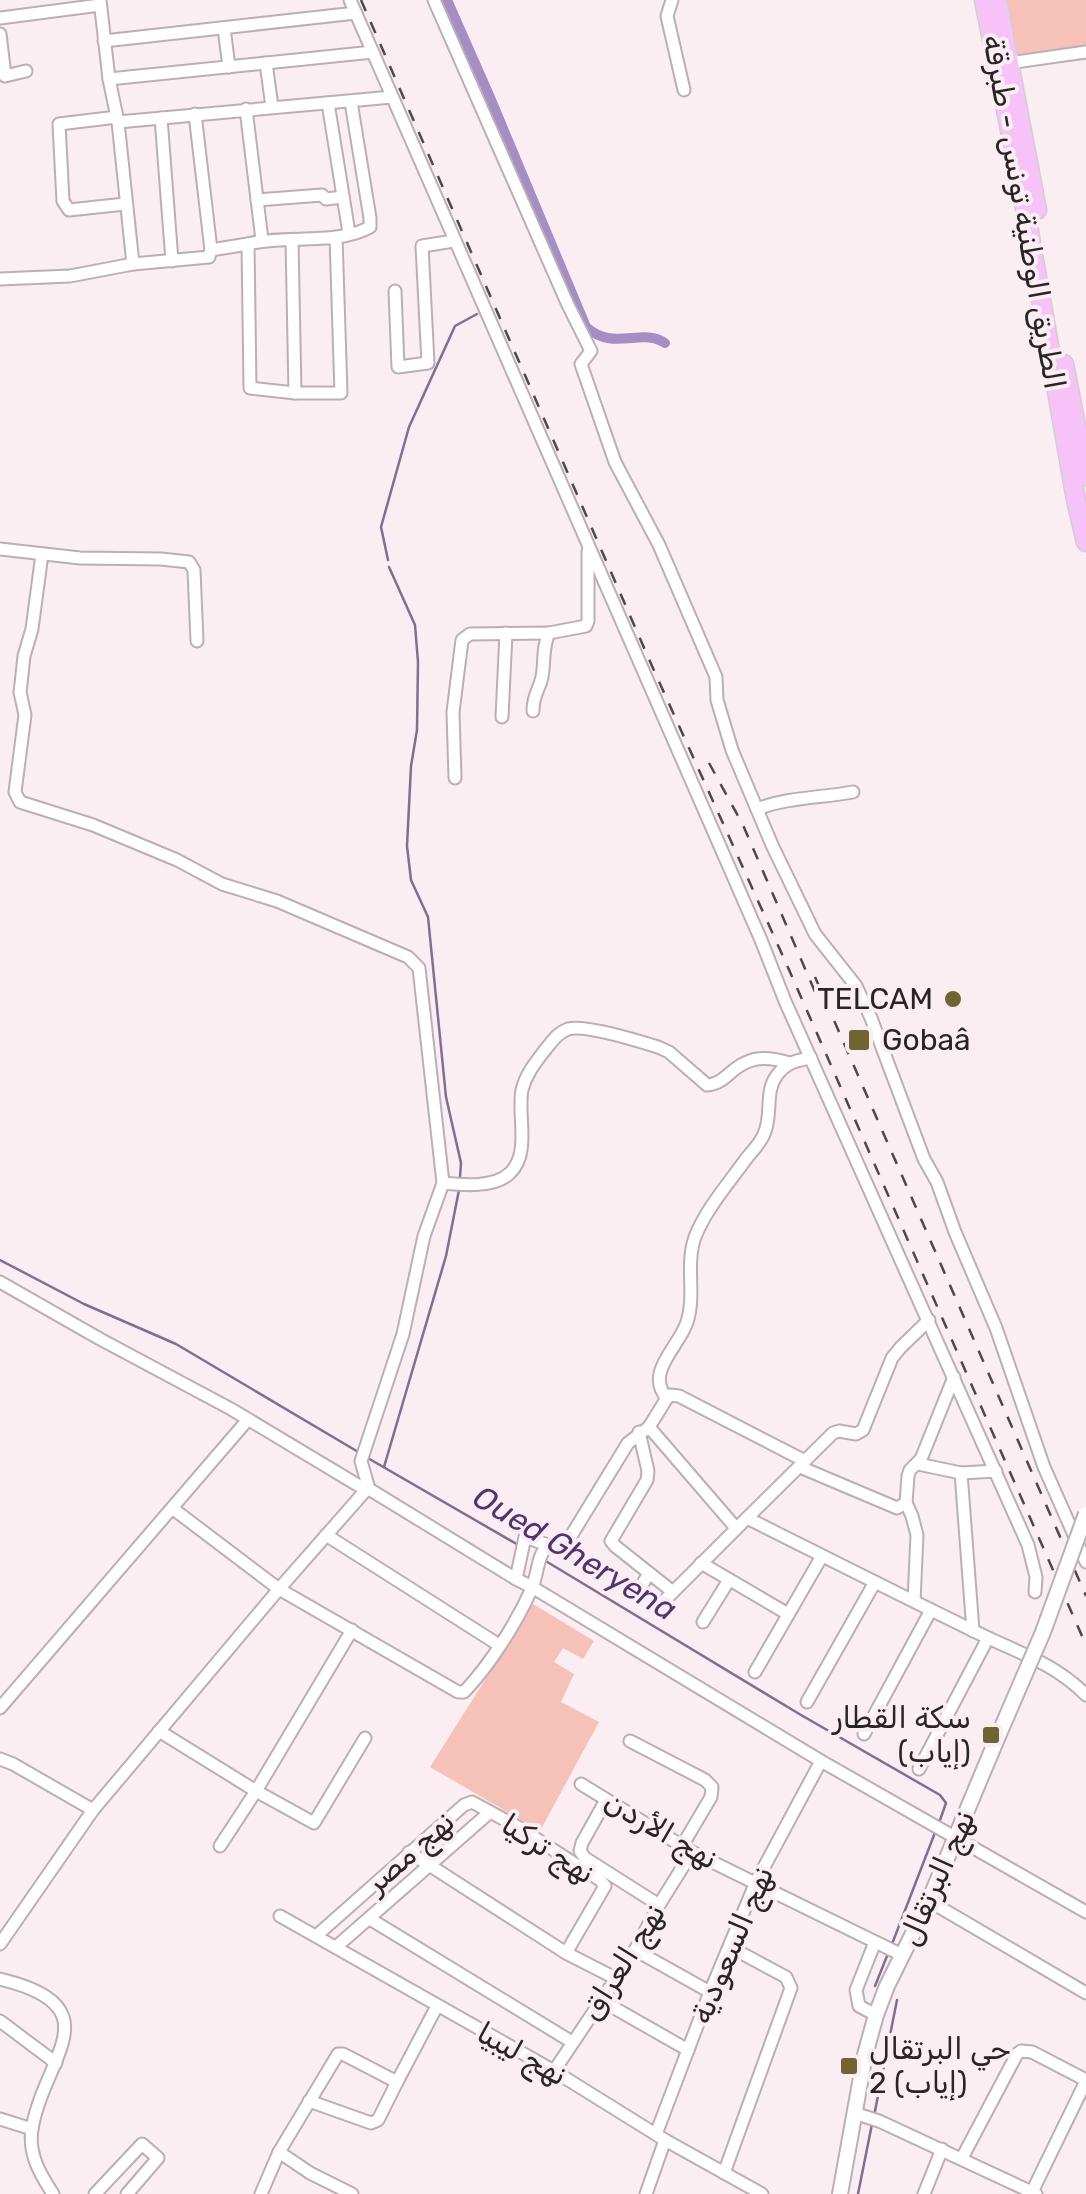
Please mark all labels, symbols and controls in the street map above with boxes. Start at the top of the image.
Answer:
street label: الطريق الوطنية تونس - طبرقة [975,32,1073,392]
place label: TELCAM [817,981,933,1017]
marker: TELCAM [942,988,964,1010]
place label: Gobaâ [882,1022,971,1058]
marker: Gobaâ [846,1027,872,1053]
water label: Oued Gheryena [466,1477,684,1629]
place label: سكة القطار (إياب) [831,1700,971,1770]
marker: سكة القطار (إياب) [980,1724,1002,1746]
street label: نهج الأردن [596,1783,724,1879]
street label: نهج مصر [357,1804,464,1904]
street label: نهج البرتقال [891,1805,986,1953]
street label: نهج تركيا [493,1806,601,1894]
street label: نهج السعودية [683,1861,784,2030]
street label: نهج العراق [573,1897,676,2029]
street label: نهج ليبيا [469,2015,573,2096]
place label: حي البرتقال 2 (إياب) [869,2031,1011,2101]
marker: حي البرتقال 2 (إياب) [838,2055,860,2077]

